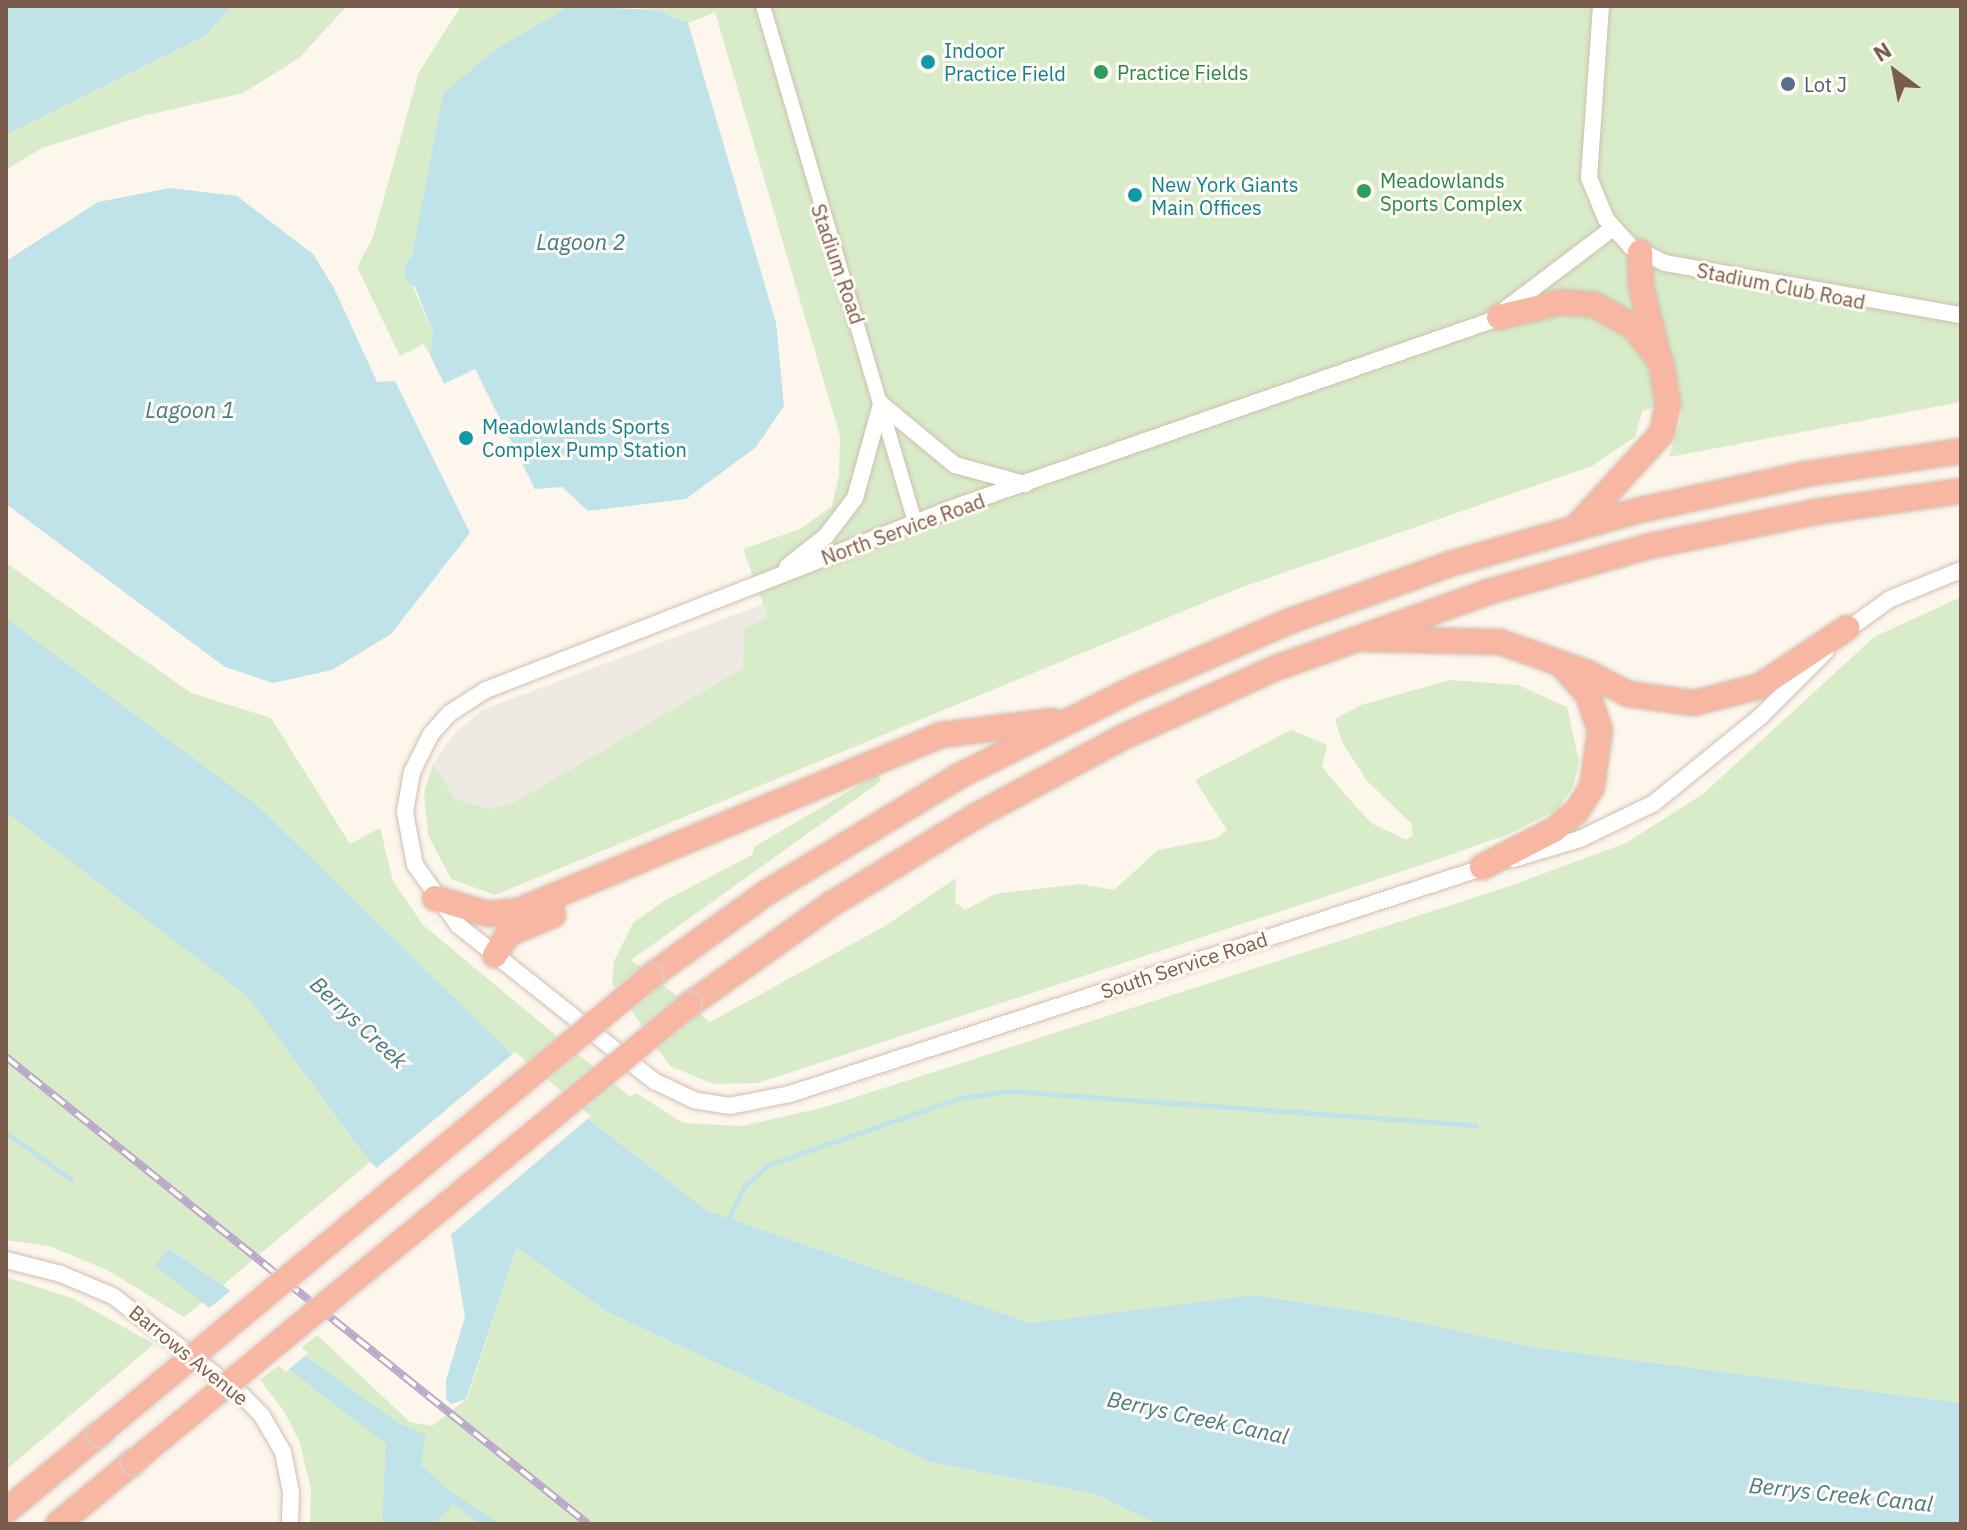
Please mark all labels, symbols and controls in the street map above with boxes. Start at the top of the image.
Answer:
north arrow [1855,32,1935,112]
text: N [1868,35,1896,68]
place label: Indoor Practice Field [944,38,1066,85]
marker: Indoor Practice Field [919,53,937,71]
place label: Practice Fields [1117,60,1249,84]
marker: Practice Fields [1092,63,1110,81]
place label: Lot J [1804,72,1847,96]
marker: Lot J [1779,75,1797,93]
place label: Meadowlands Sports Complex [1380,168,1522,215]
place label: New York Giants Main Offices [1151,172,1298,219]
marker: Meadowlands Sports Complex [1355,182,1373,200]
marker: New York Giants Main Offices [1126,186,1144,204]
street label: Stadium Road [806,201,870,327]
water label: Lagoon 2 [536,229,626,255]
street label: Stadium Club Road [1695,258,1867,314]
water label: Lagoon 1 [145,397,235,423]
place label: Meadowlands Sports Complex Pump Station [482,414,687,461]
marker: Meadowlands Sports Complex Pump Station [457,429,475,447]
street label: North Service Road [818,488,988,570]
street label: South Service Road [1098,927,1270,1003]
water label: Berrys Creek [305,971,413,1073]
street label: Barrows Avenue [125,1300,253,1410]
water label: Berrys Creek Canal [1105,1385,1291,1449]
water label: Berrys Creek Canal [1748,1471,1934,1517]

